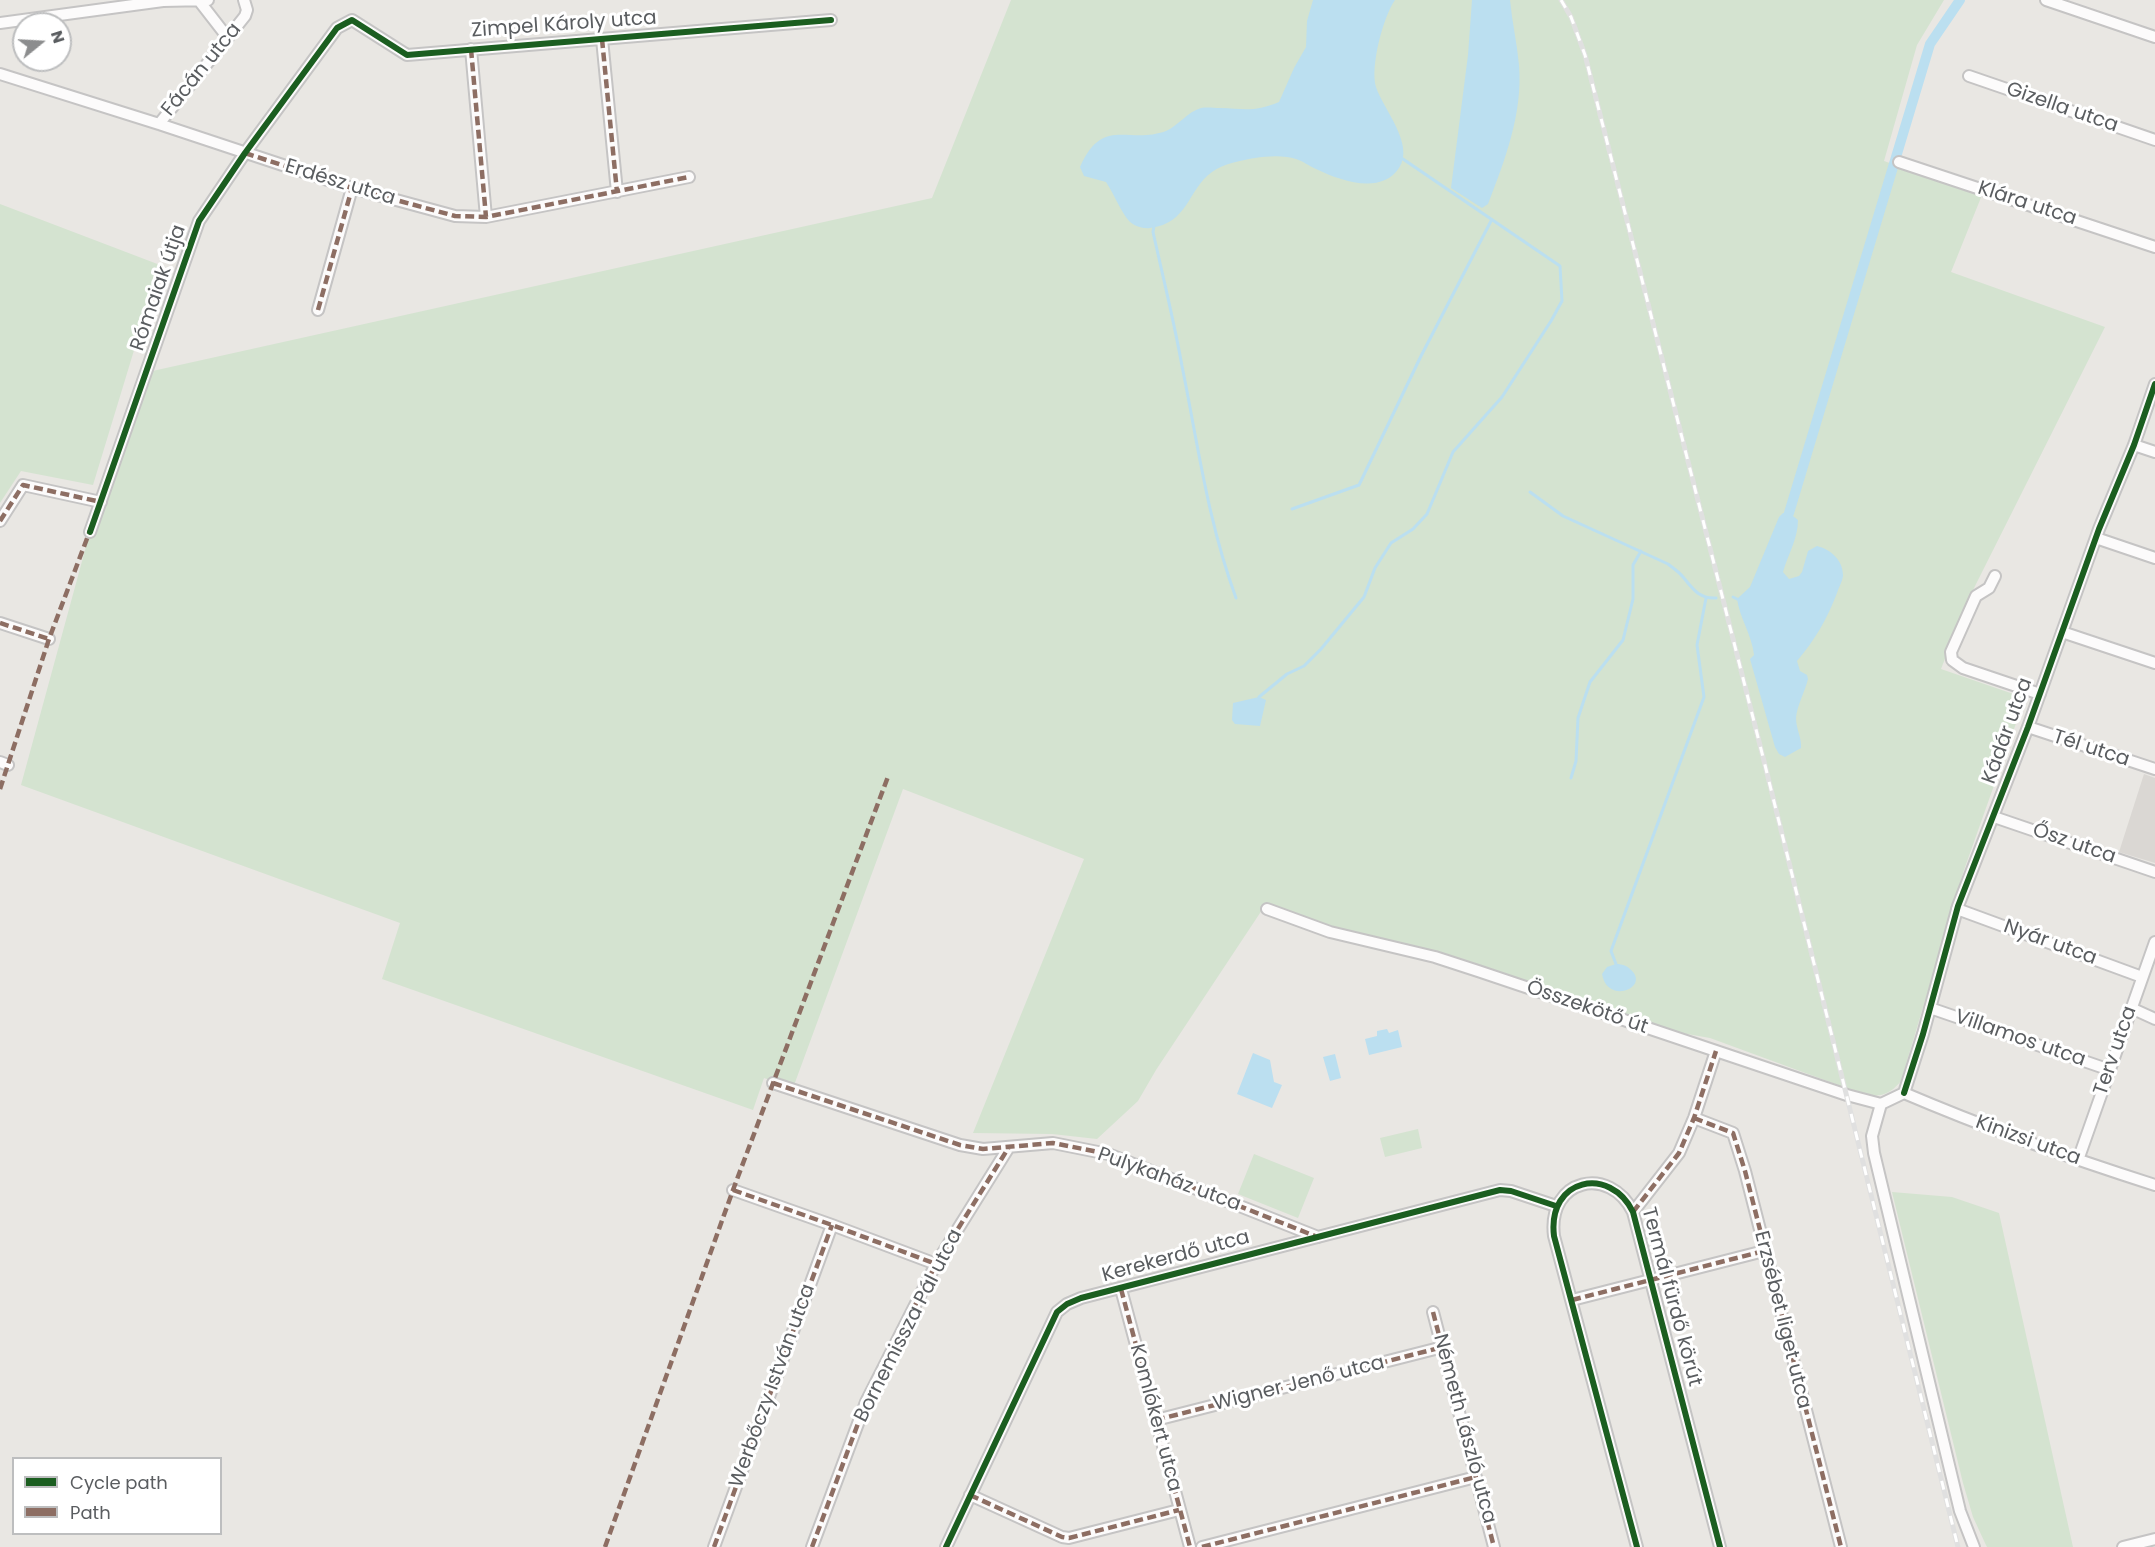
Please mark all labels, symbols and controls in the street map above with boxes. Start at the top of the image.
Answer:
street label: Zimpel Károly utca [471,7,657,43]
north arrow [12,12,72,72]
street label: Fácán utca [157,18,247,122]
text: N [45,28,70,46]
street label: Gizella utca [2003,78,2121,138]
street label: Erdész utca [282,155,398,211]
street label: Klára utca [1975,177,2079,231]
street label: Rómaiak útja [126,222,192,354]
street label: Kádár utca [1978,675,2038,787]
street label: Tél utca [2050,725,2132,773]
street label: Ősz utca [2029,819,2119,869]
street label: Nyár utca [2000,915,2100,971]
street label: Összekötő út [1523,976,1651,1040]
street label: Terv utca [2090,1003,2142,1099]
street label: Villamos utca [1951,1005,2089,1073]
street label: Kinizsi utca [1972,1111,2084,1171]
street label: Pulykaház utca [1094,1143,1244,1217]
street label: Termál fürdő körút [1636,1205,1706,1389]
street label: Bornemissza Pál utca [850,1226,968,1426]
street label: Kerekerdő utca [1100,1226,1252,1288]
street label: Erzsébet liget utca [1748,1229,1816,1411]
street label: Werbőczy István utca [725,1281,821,1491]
street label: Németh László utca [1427,1332,1501,1526]
street label: Komlókert utca [1124,1342,1186,1494]
street label: Wigner Jenő utca [1211,1351,1387,1417]
legend [12,1457,222,1535]
text: Cycle path [70,1470,168,1495]
text: Path [70,1500,111,1525]

